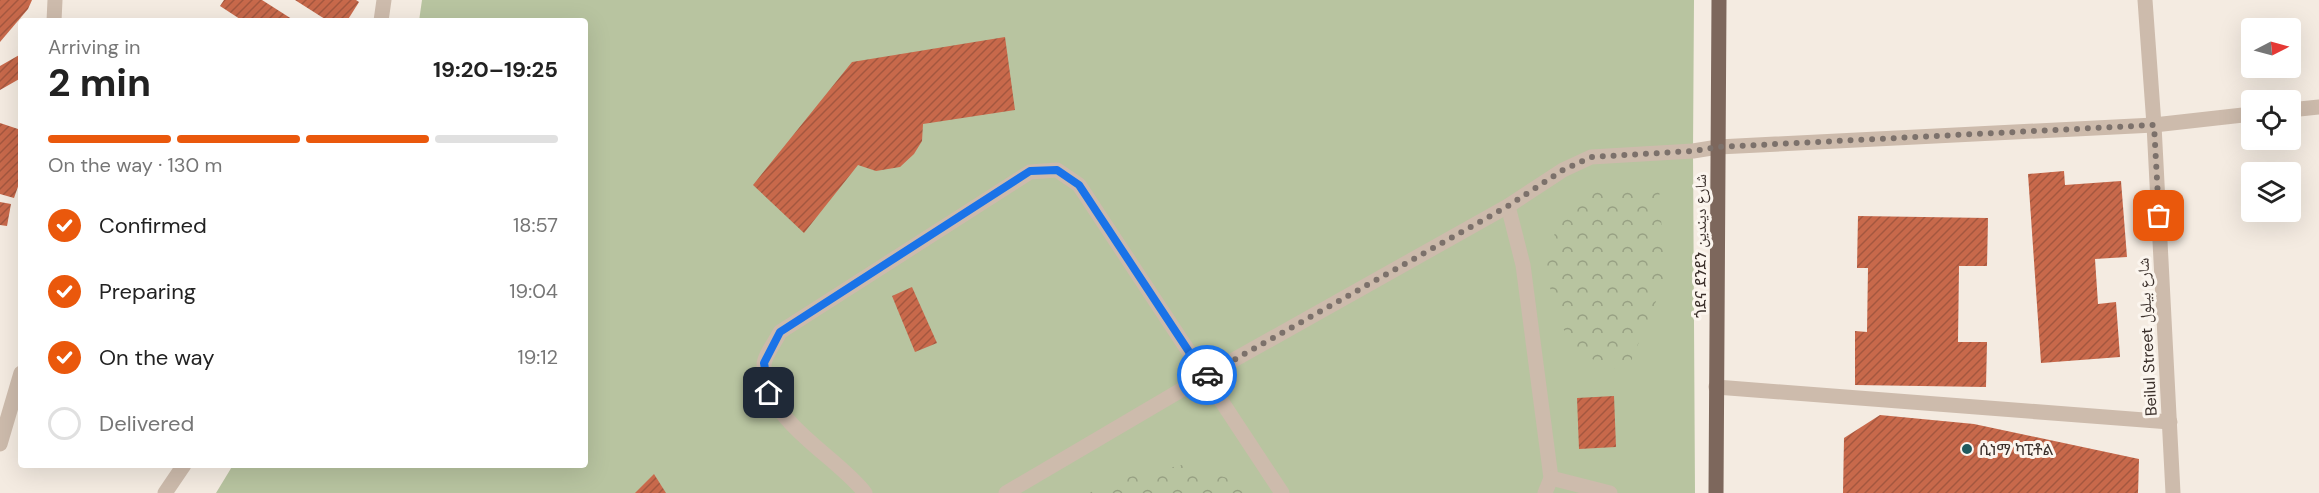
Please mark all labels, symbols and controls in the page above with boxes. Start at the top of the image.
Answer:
north arrow [2241,18,2301,78]
map controls [2241,18,2301,222]
text: Arriving in [48,34,140,60]
text: 19:20–19:25 [433,55,558,84]
text: 2 min [48,57,151,108]
button: locate [2241,90,2301,150]
text: On the way · 130 m [48,152,222,178]
button: layers [2241,162,2301,222]
street label: ጎደና ደንደን شارع ديندين [1690,174,1711,318]
pin [2133,190,2184,241]
icon: bag [2142,199,2175,232]
icon: check [48,209,81,242]
text: Confirmed [99,211,207,240]
text: 18:57 [513,212,558,238]
street label: Beilul Street شارع بيلول [2132,257,2162,417]
icon: check [48,275,81,308]
text: Preparing [99,277,196,306]
text: 19:04 [509,278,558,304]
icon: check [48,341,81,374]
text: On the way [99,343,214,372]
text: 19:12 [517,344,558,370]
courier [1177,345,1237,405]
icon: car [1191,359,1224,392]
pin [743,367,794,418]
icon: home [752,376,785,409]
text: Delivered [99,409,194,438]
place label: ሲነማ ካፒቶል [1979,439,2054,460]
marker: ሲነማ ካፒቶል [1960,442,1974,456]

